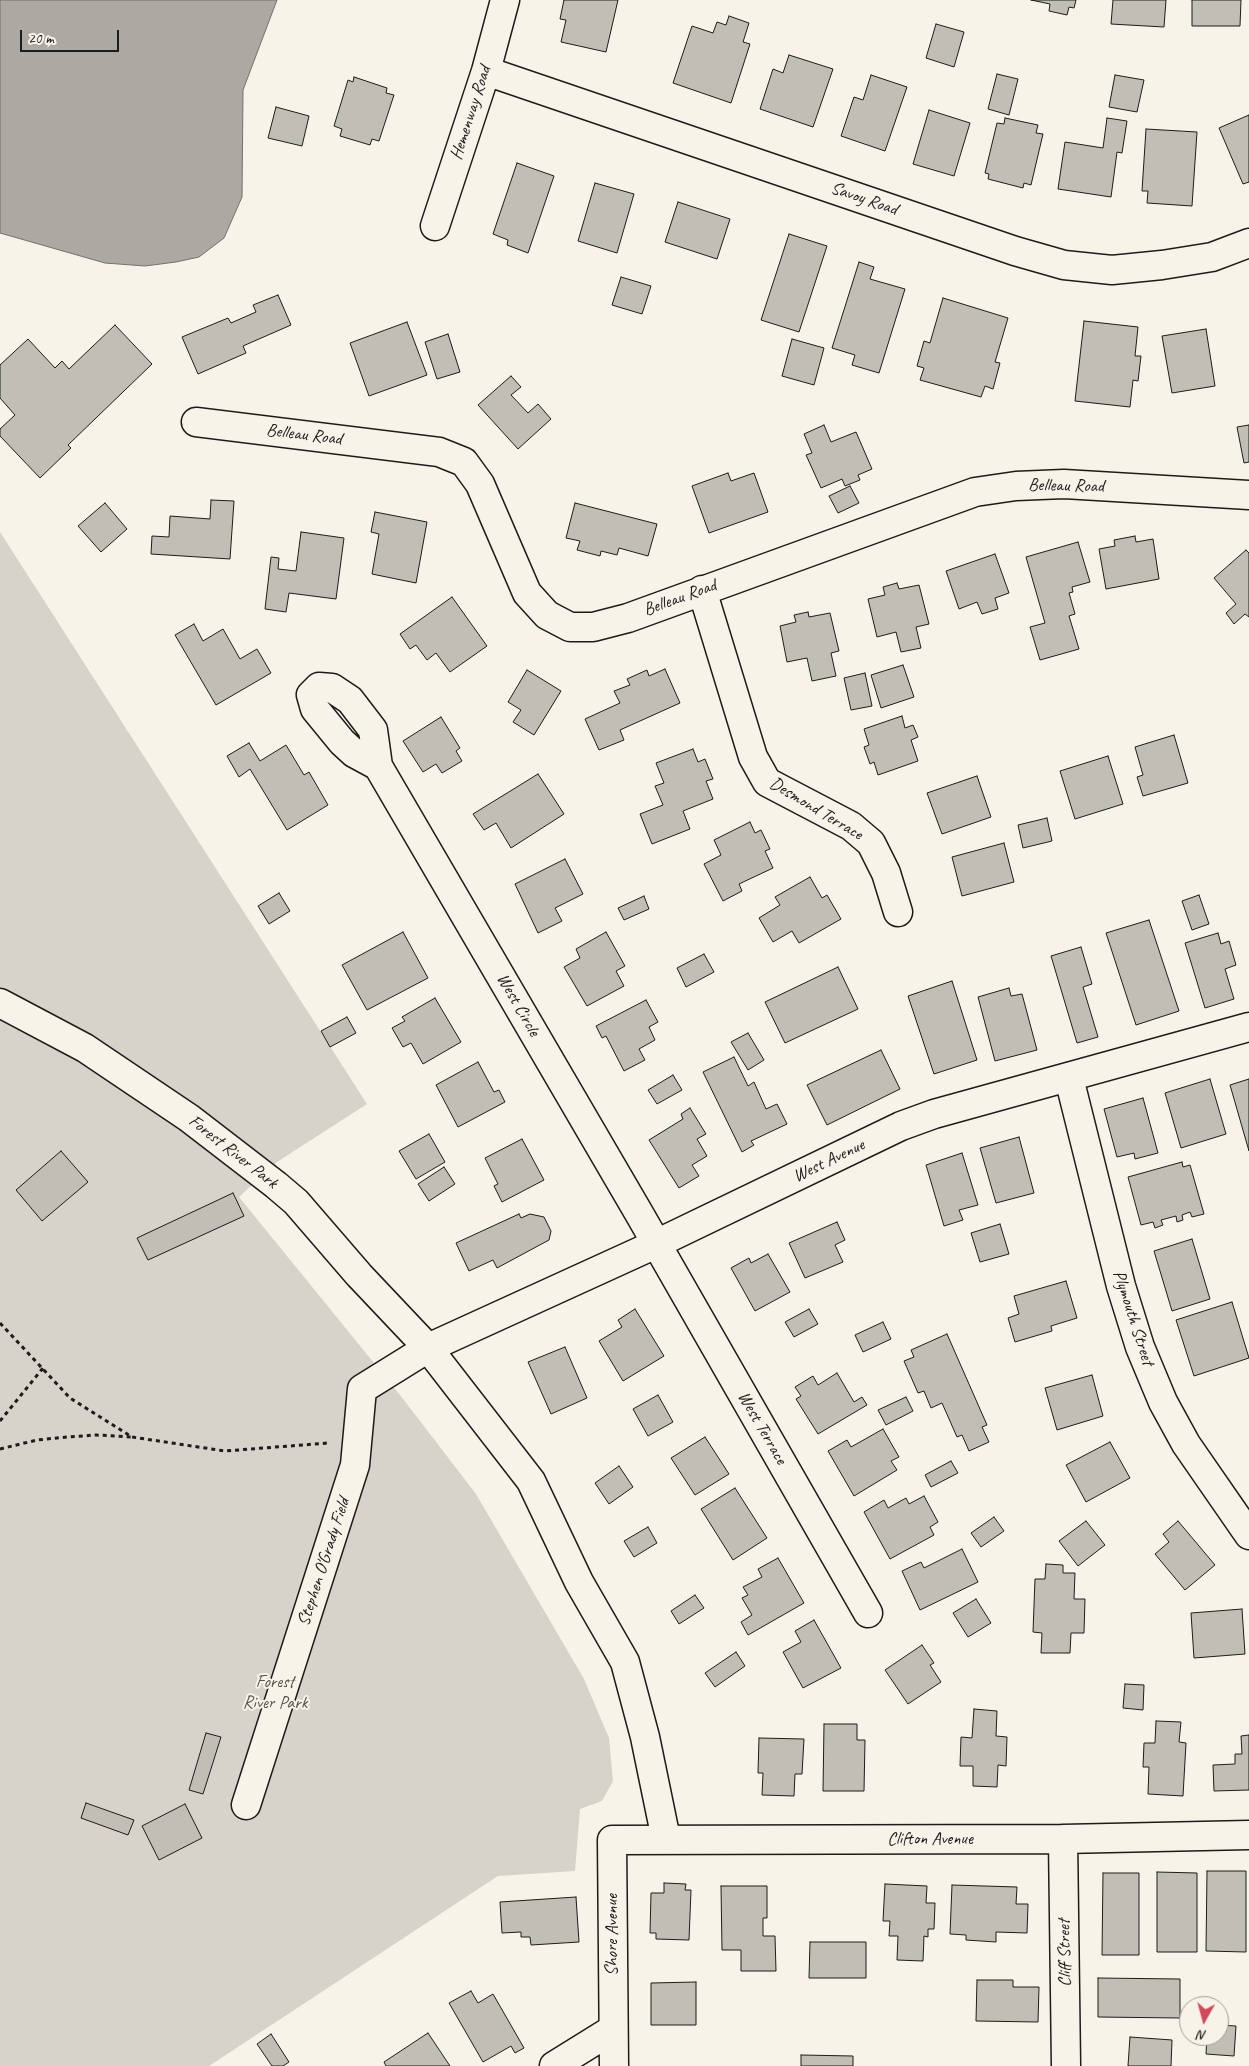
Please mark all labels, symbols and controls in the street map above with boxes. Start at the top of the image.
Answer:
scale bar [22,20,121,52]
text: 20 m [28,29,54,48]
street label: Hemenway Road [446,63,496,163]
street label: Savoy Road [828,178,900,220]
street label: Belleau Road [265,420,343,450]
street label: Belleau Road [1028,475,1104,497]
street label: Belleau Road [641,575,719,621]
street label: Desmond Terrace [766,773,866,845]
street label: West Circle [491,970,545,1040]
street label: Forest River Park [184,1110,282,1194]
street label: West Avenue [790,1134,868,1188]
street label: Plymouth Street [1108,1268,1158,1368]
street label: West Terrace [732,1388,792,1468]
street label: Stephen O'Grady Field [293,1495,355,1629]
park label: Forest River Park [243,1671,307,1714]
street label: Clifton Avenue [887,1828,973,1850]
street label: Shore Avenue [601,1894,623,1976]
street label: Cliff Street [1054,1919,1076,1987]
north arrow [1179,1996,1229,2046]
text: N [1197,2026,1208,2044]

